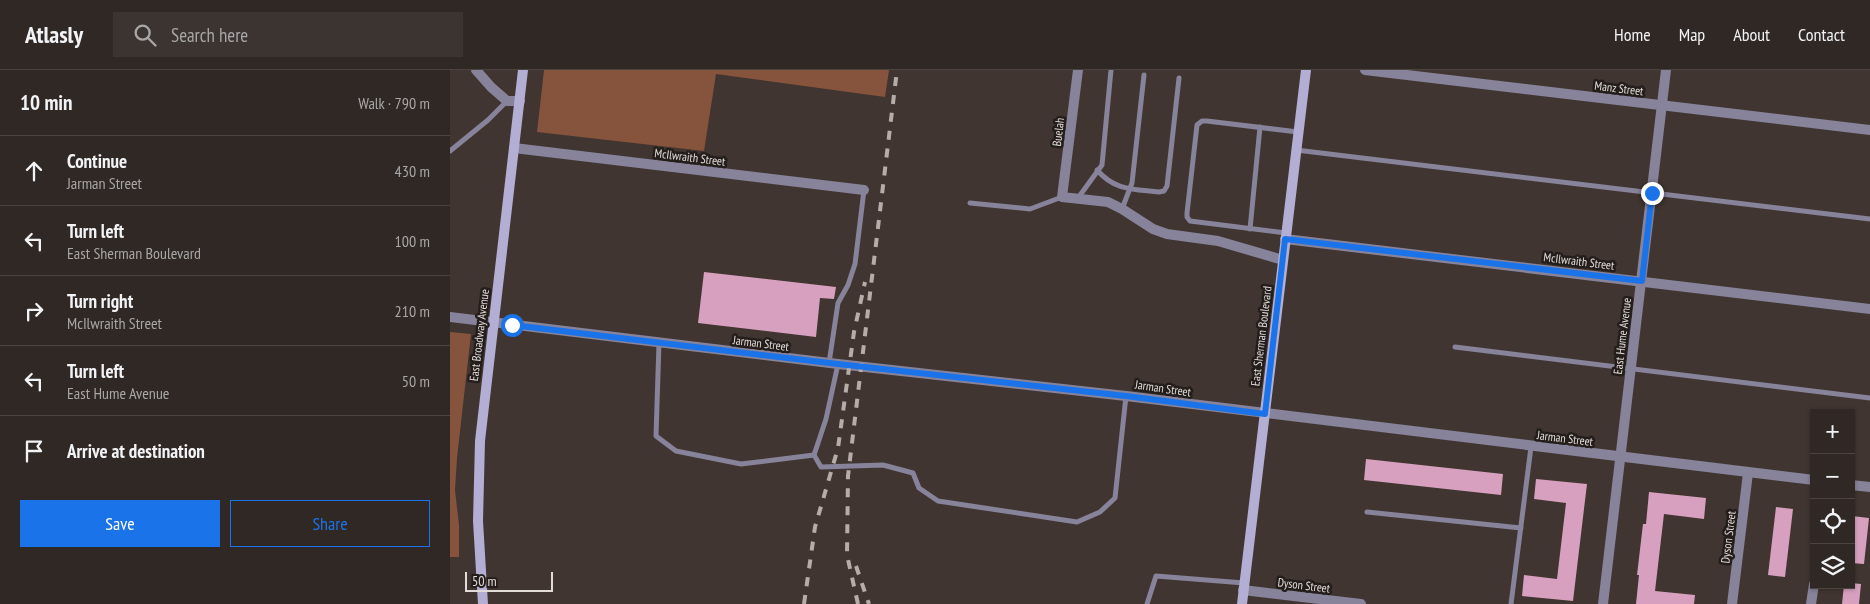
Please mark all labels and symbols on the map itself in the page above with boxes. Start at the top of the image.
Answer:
street label: Manz Street [1594,78,1645,99]
street label: Buelah [1049,117,1067,147]
street label: McIlwraith Street [654,145,727,169]
route end [1641,182,1664,205]
street label: McIlwraith Street [1543,249,1616,273]
street label: East Sherman Boulevard [1247,285,1275,387]
street label: East Broadway Avenue [466,288,492,382]
street label: East Hume Avenue [1610,297,1634,375]
route start [501,314,524,337]
street label: Jarman Street [731,332,791,354]
street label: Jarman Street [1133,377,1193,399]
street label: Jarman Street [1535,427,1595,449]
street label: Dyson Street [1717,509,1739,564]
scale bar [465,569,552,592]
street label: Dyson Street [1277,574,1332,596]

